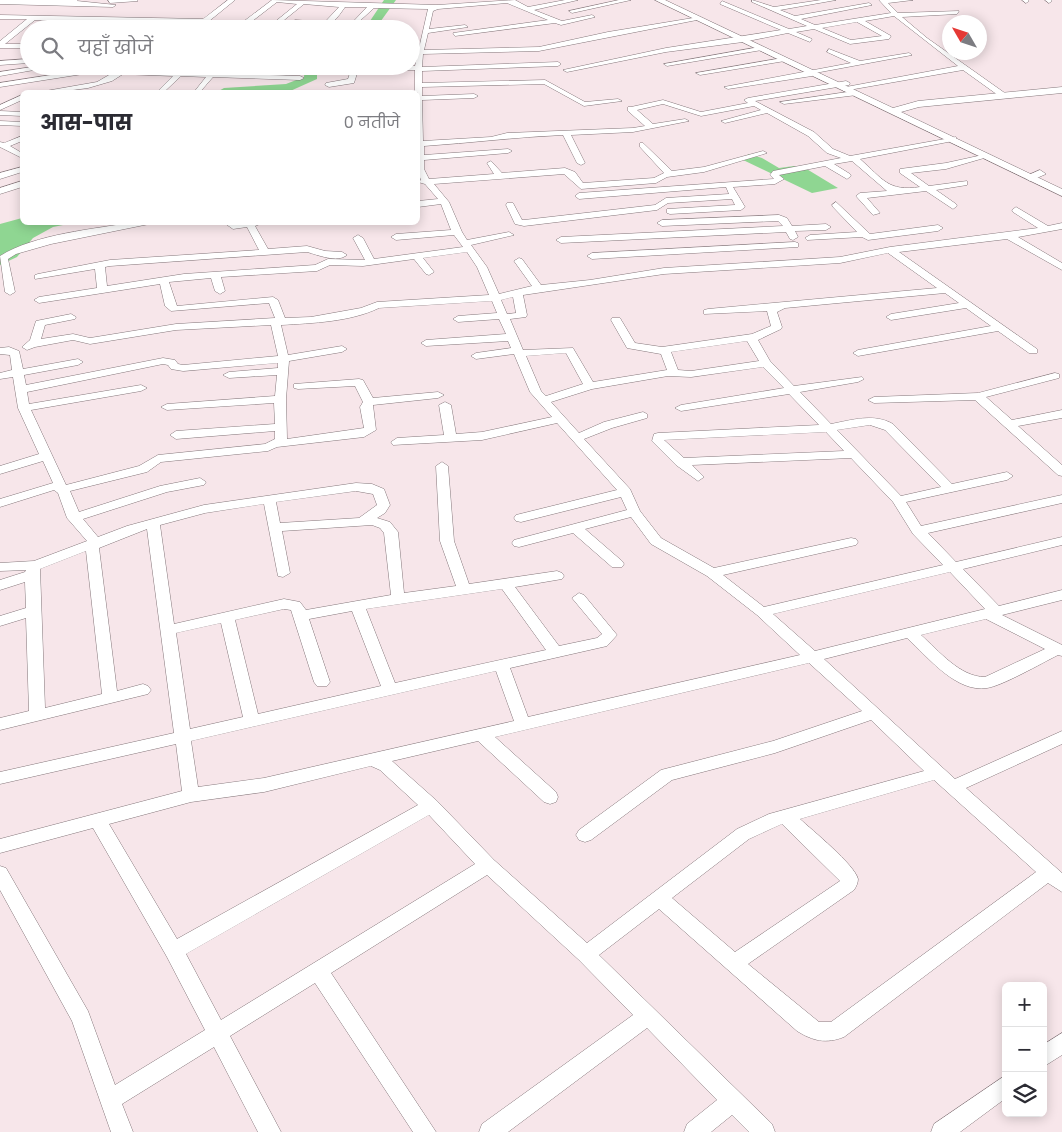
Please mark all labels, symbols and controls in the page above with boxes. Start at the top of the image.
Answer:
north arrow [942,15,987,60]
search box [20,20,420,75]
icon: search [38,34,66,62]
text: यहाँ खोजें [78,34,153,61]
text: आस-पास [40,108,132,137]
text: 0 नतीजे [344,111,400,134]
map controls [1002,982,1047,1117]
button: + [1002,982,1047,1027]
button: − [1002,1027,1047,1072]
button: layers [1002,1072,1047,1117]

